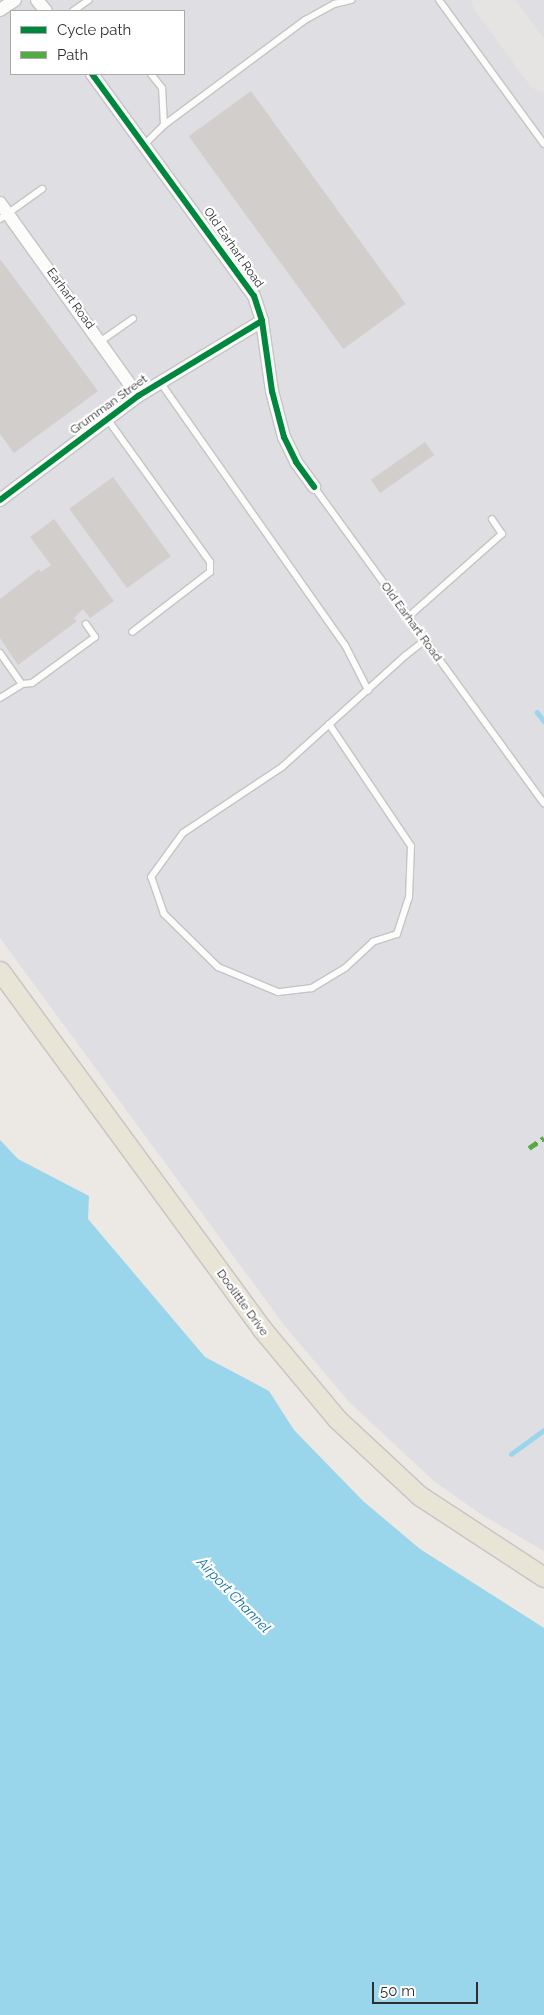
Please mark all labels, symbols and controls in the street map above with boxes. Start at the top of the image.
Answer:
legend [10,10,185,75]
text: Cycle path [57,21,131,39]
text: Path [57,46,88,64]
street label: Old Earhart Road [200,205,266,291]
street label: Earhart Road [43,266,97,332]
street label: Grumman Street [68,372,150,438]
street label: Old Earhart Road [377,580,445,664]
street label: Doolittle Drive [213,1267,271,1339]
water label: Airport Channel [194,1554,274,1636]
scale bar [374,1972,480,2004]
text: 50 m [380,1982,415,2000]

